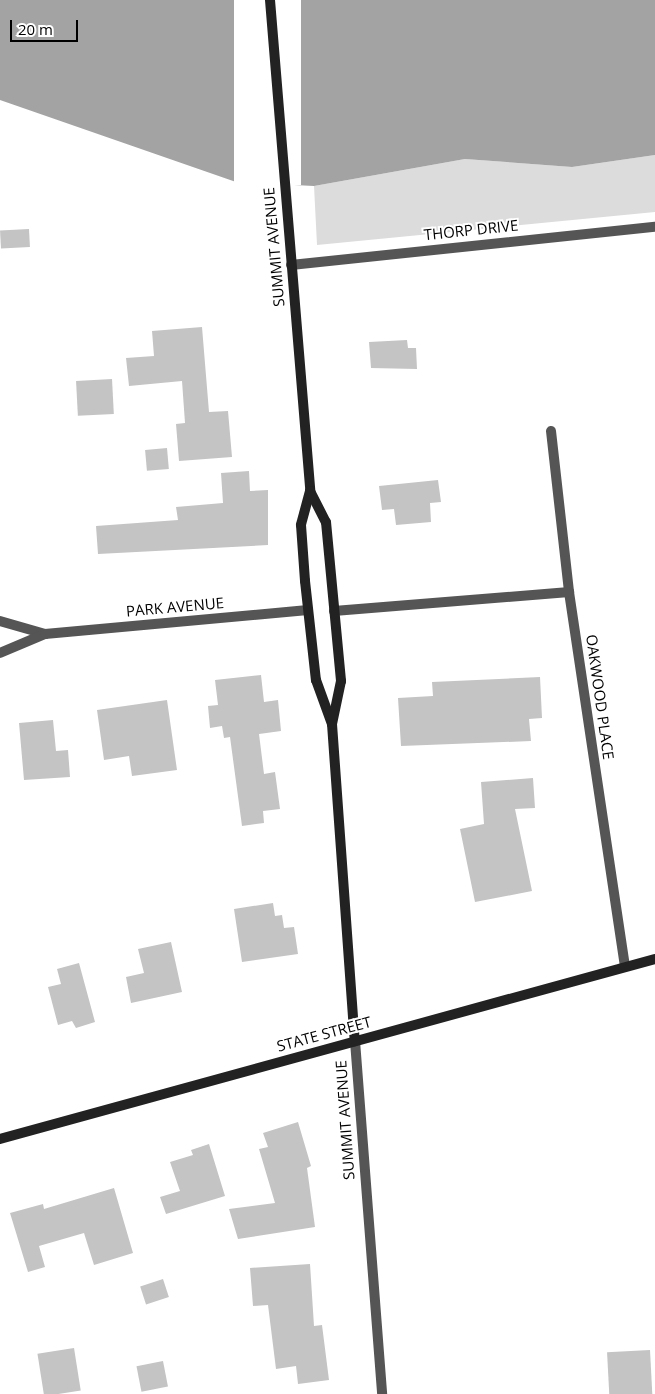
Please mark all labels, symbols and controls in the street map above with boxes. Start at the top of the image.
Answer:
scale bar [12,10,80,42]
text: 20 m [18,19,53,39]
street label: SUMMIT AVENUE [260,187,288,307]
street label: THORP DRIVE [423,216,519,244]
street label: PARK AVENUE [125,594,225,620]
street label: OAKWOOD PLACE [582,633,618,761]
street label: STATE STREET [275,1013,373,1055]
street label: SUMMIT AVENUE [332,1060,358,1180]

